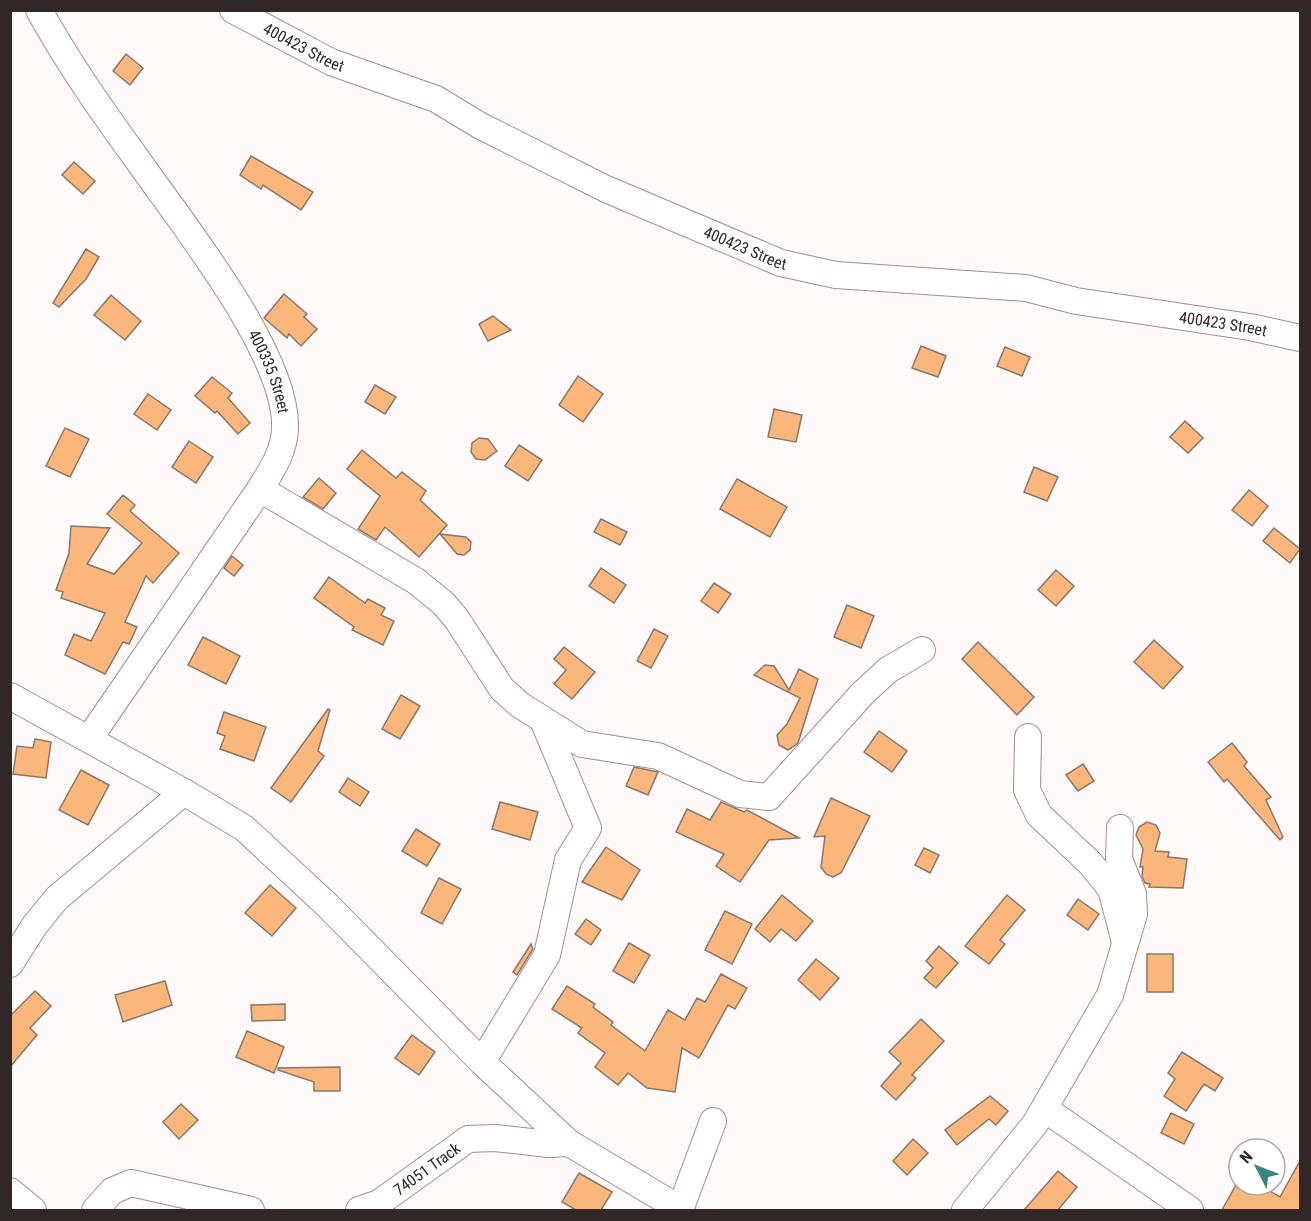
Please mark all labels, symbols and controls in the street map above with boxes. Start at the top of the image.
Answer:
street label: 400423 Street [260,18,347,75]
street label: 400423 Street [701,222,789,274]
street label: 400423 Street [1178,307,1269,340]
street label: 400335 Street [245,326,294,415]
north arrow [1227,1137,1287,1197]
street label: 74051 Track [390,1138,464,1199]
text: N [1236,1147,1257,1167]

